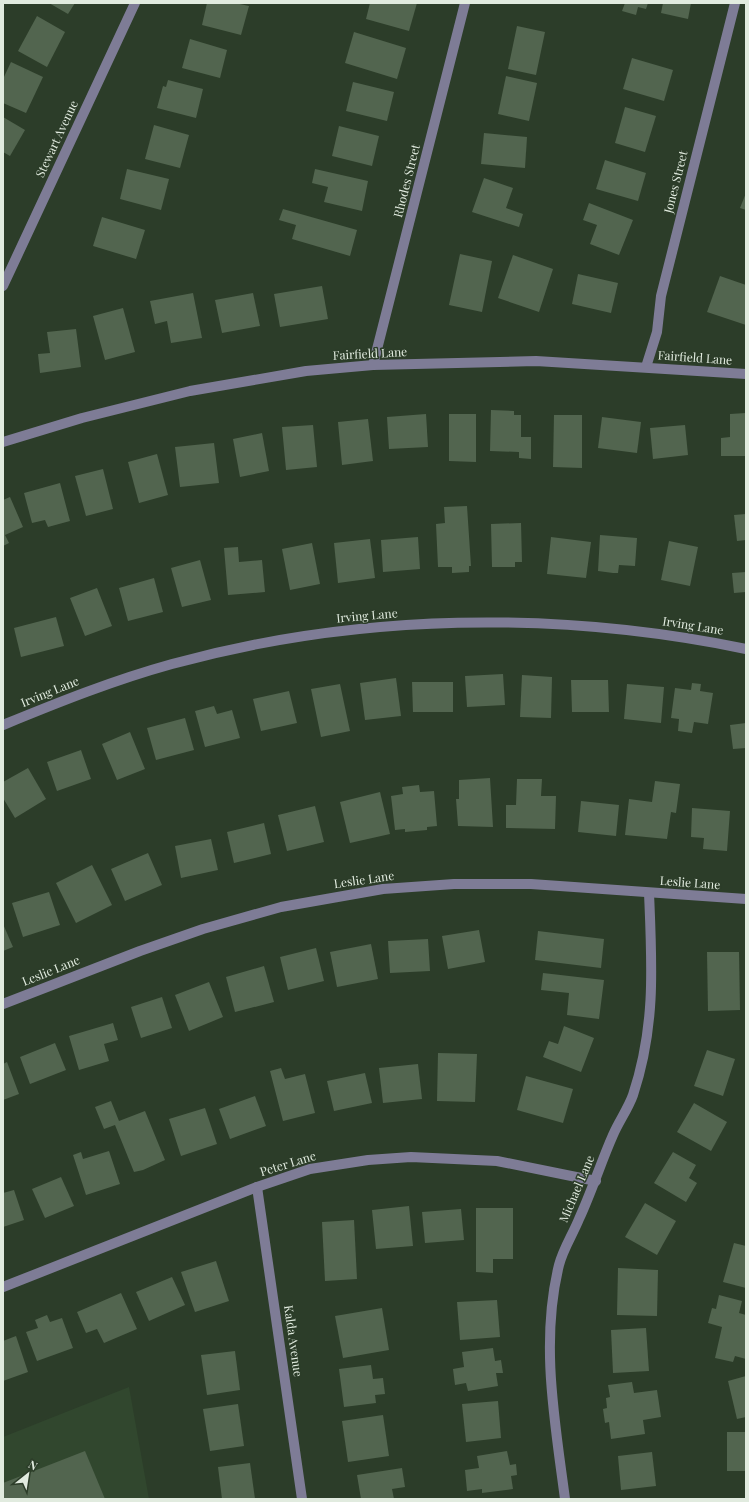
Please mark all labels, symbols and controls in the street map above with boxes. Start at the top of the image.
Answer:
street label: Stewart Avenue [31,97,81,180]
street label: Rhodes Street [389,142,423,219]
street label: Jones Street [659,148,691,216]
street label: Fairfield Lane [332,343,408,363]
street label: Fairfield Lane [657,346,733,368]
street label: Irving Lane [336,604,398,626]
street label: Irving Lane [662,612,725,638]
street label: Irving Lane [18,672,81,710]
street label: Leslie Lane [333,867,395,891]
street label: Leslie Lane [659,872,721,892]
street label: Leslie Lane [19,951,82,989]
street label: Peter Lane [258,1147,318,1179]
street label: Michael Lane [555,1153,597,1225]
street label: Kalda Avenue [281,1304,307,1378]
north arrow [8,1454,48,1494]
text: N [26,1456,40,1473]

